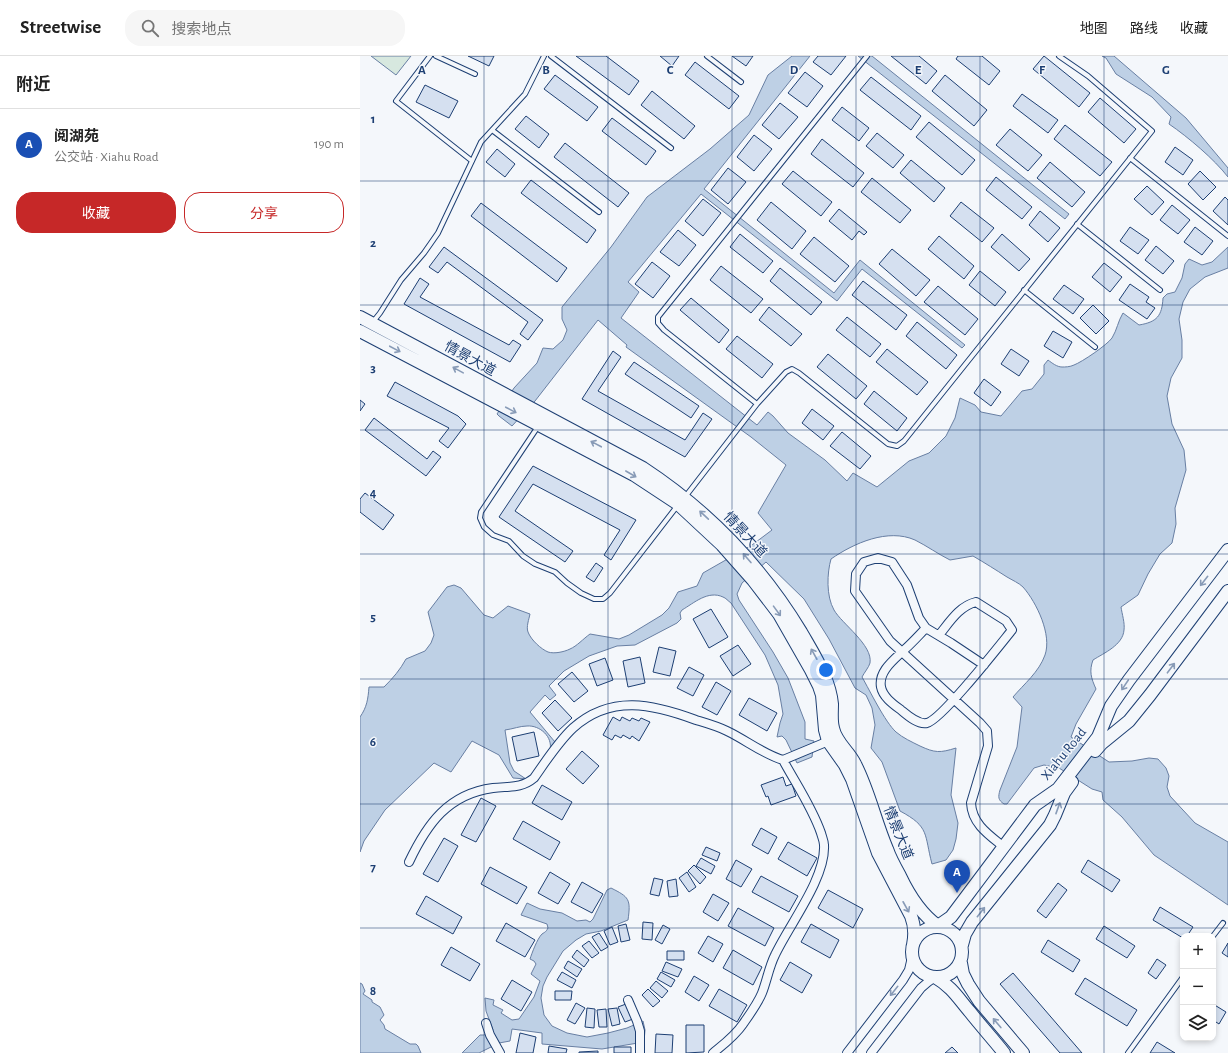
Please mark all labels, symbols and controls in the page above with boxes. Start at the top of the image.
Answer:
search box [125,10,405,46]
icon: search [139,17,161,39]
text: Streetwise [20,18,101,37]
text: 搜索地点 [171,22,231,37]
text: 地图 [1080,22,1108,36]
text: 路线 [1130,22,1158,36]
text: 收藏 [1180,22,1208,36]
text: A [418,64,426,77]
text: B [542,64,550,77]
text: C [667,64,674,77]
text: D [790,64,799,77]
text: E [915,64,922,77]
text: F [1039,64,1046,77]
text: G [1162,64,1170,77]
text: 附近 [16,76,50,93]
text: 1 [371,113,375,126]
text: 阅湖苑 [54,129,99,144]
text: A [25,138,33,151]
text: 190 m [314,138,344,151]
text: 公交站 · Xiahu Road [54,151,159,164]
button: 收藏 [16,192,176,233]
button: 分享 [184,192,344,233]
text: 2 [370,237,376,250]
street label: 情景大道 [442,338,498,379]
one-way arrow [388,346,400,353]
text: 3 [370,362,376,375]
one-way arrow [453,365,465,373]
one-way arrow [505,407,517,414]
one-way arrow [590,439,602,447]
one-way arrow [625,470,637,478]
text: 4 [370,487,377,500]
street label: 情景大道 [721,509,770,560]
one-way arrow [699,510,709,520]
one-way arrow [742,553,751,563]
one-way arrow [1200,576,1209,587]
one-way arrow [773,605,781,616]
text: 5 [370,611,376,624]
one-way arrow [809,648,817,660]
your location [816,660,836,680]
one-way arrow [1166,662,1175,673]
one-way arrow [1121,679,1129,691]
street label: Xiahu Road [1039,725,1089,783]
text: 6 [370,736,376,749]
one-way arrow [1055,801,1062,814]
street label: 情景大道 [881,804,916,862]
pin: A [944,860,970,893]
text: 7 [370,861,376,874]
one-way arrow [902,900,910,912]
one-way arrow [976,906,985,917]
map controls [1180,933,1216,1041]
button: + [1180,933,1216,969]
button: − [1180,969,1216,1005]
text: 8 [370,985,376,998]
one-way arrow [890,986,899,997]
button: layers [1180,1005,1216,1041]
one-way arrow [993,1018,1002,1029]

